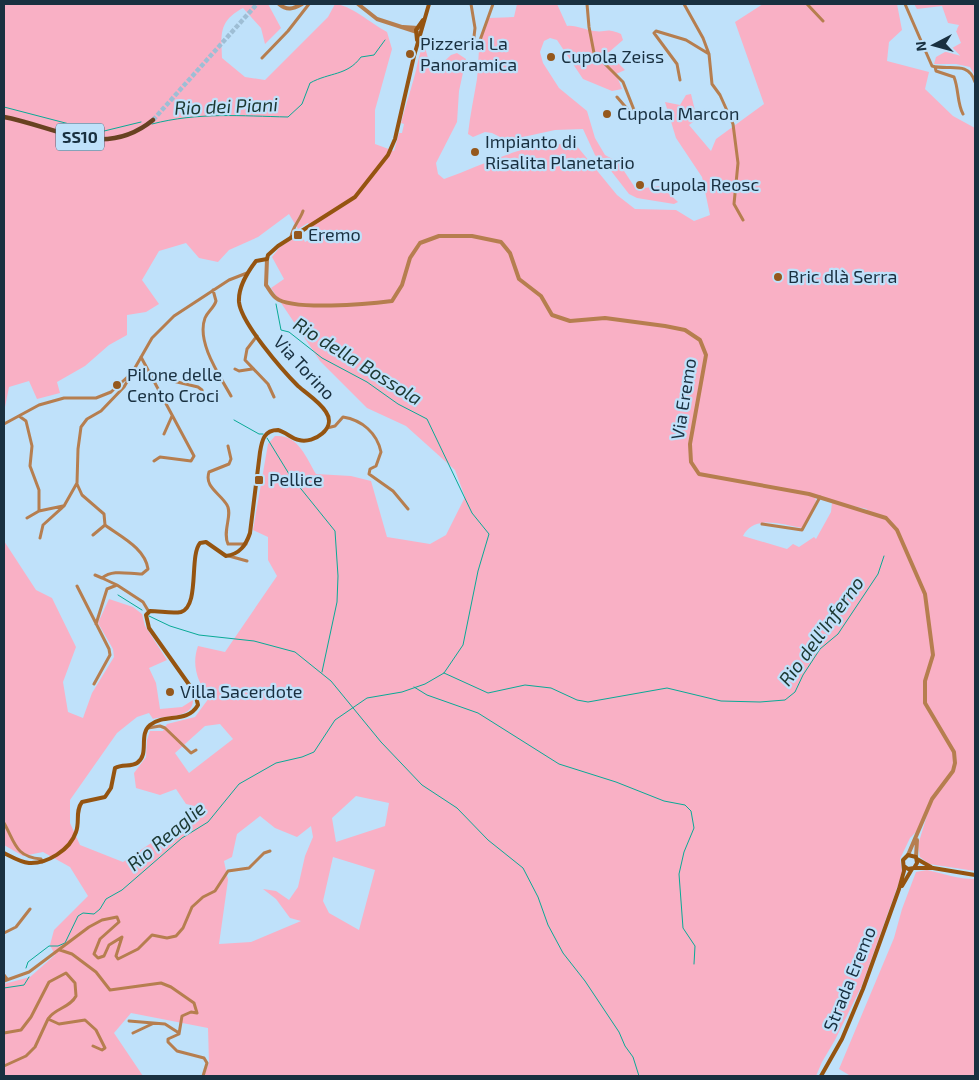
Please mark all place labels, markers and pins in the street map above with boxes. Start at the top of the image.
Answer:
place label: Pizzeria La Panoramica [420,32,517,75]
place label: Cupola Zeiss [561,45,664,67]
marker: Pizzeria La Panoramica [404,48,416,60]
marker: Cupola Zeiss [545,51,557,63]
place label: Cupola Marcon [617,102,739,124]
marker: Cupola Marcon [601,108,613,120]
place label: Impianto di Risalita Planetario [485,130,635,173]
marker: Impianto di Risalita Planetario [469,146,481,158]
place label: Cupola Reosc [650,173,759,195]
marker: Cupola Reosc [634,179,646,191]
place label: Eremo [308,223,361,245]
marker: Eremo [292,229,304,241]
place label: Bric dlà Serra [788,265,897,287]
marker: Bric dlà Serra [772,271,784,283]
place label: Pilone delle Cento Croci [127,363,222,406]
marker: Pilone delle Cento Croci [111,379,123,391]
place label: Pellice [269,468,323,490]
marker: Pellice [253,474,265,486]
place label: Villa Sacerdote [180,680,302,702]
marker: Villa Sacerdote [164,686,176,698]

